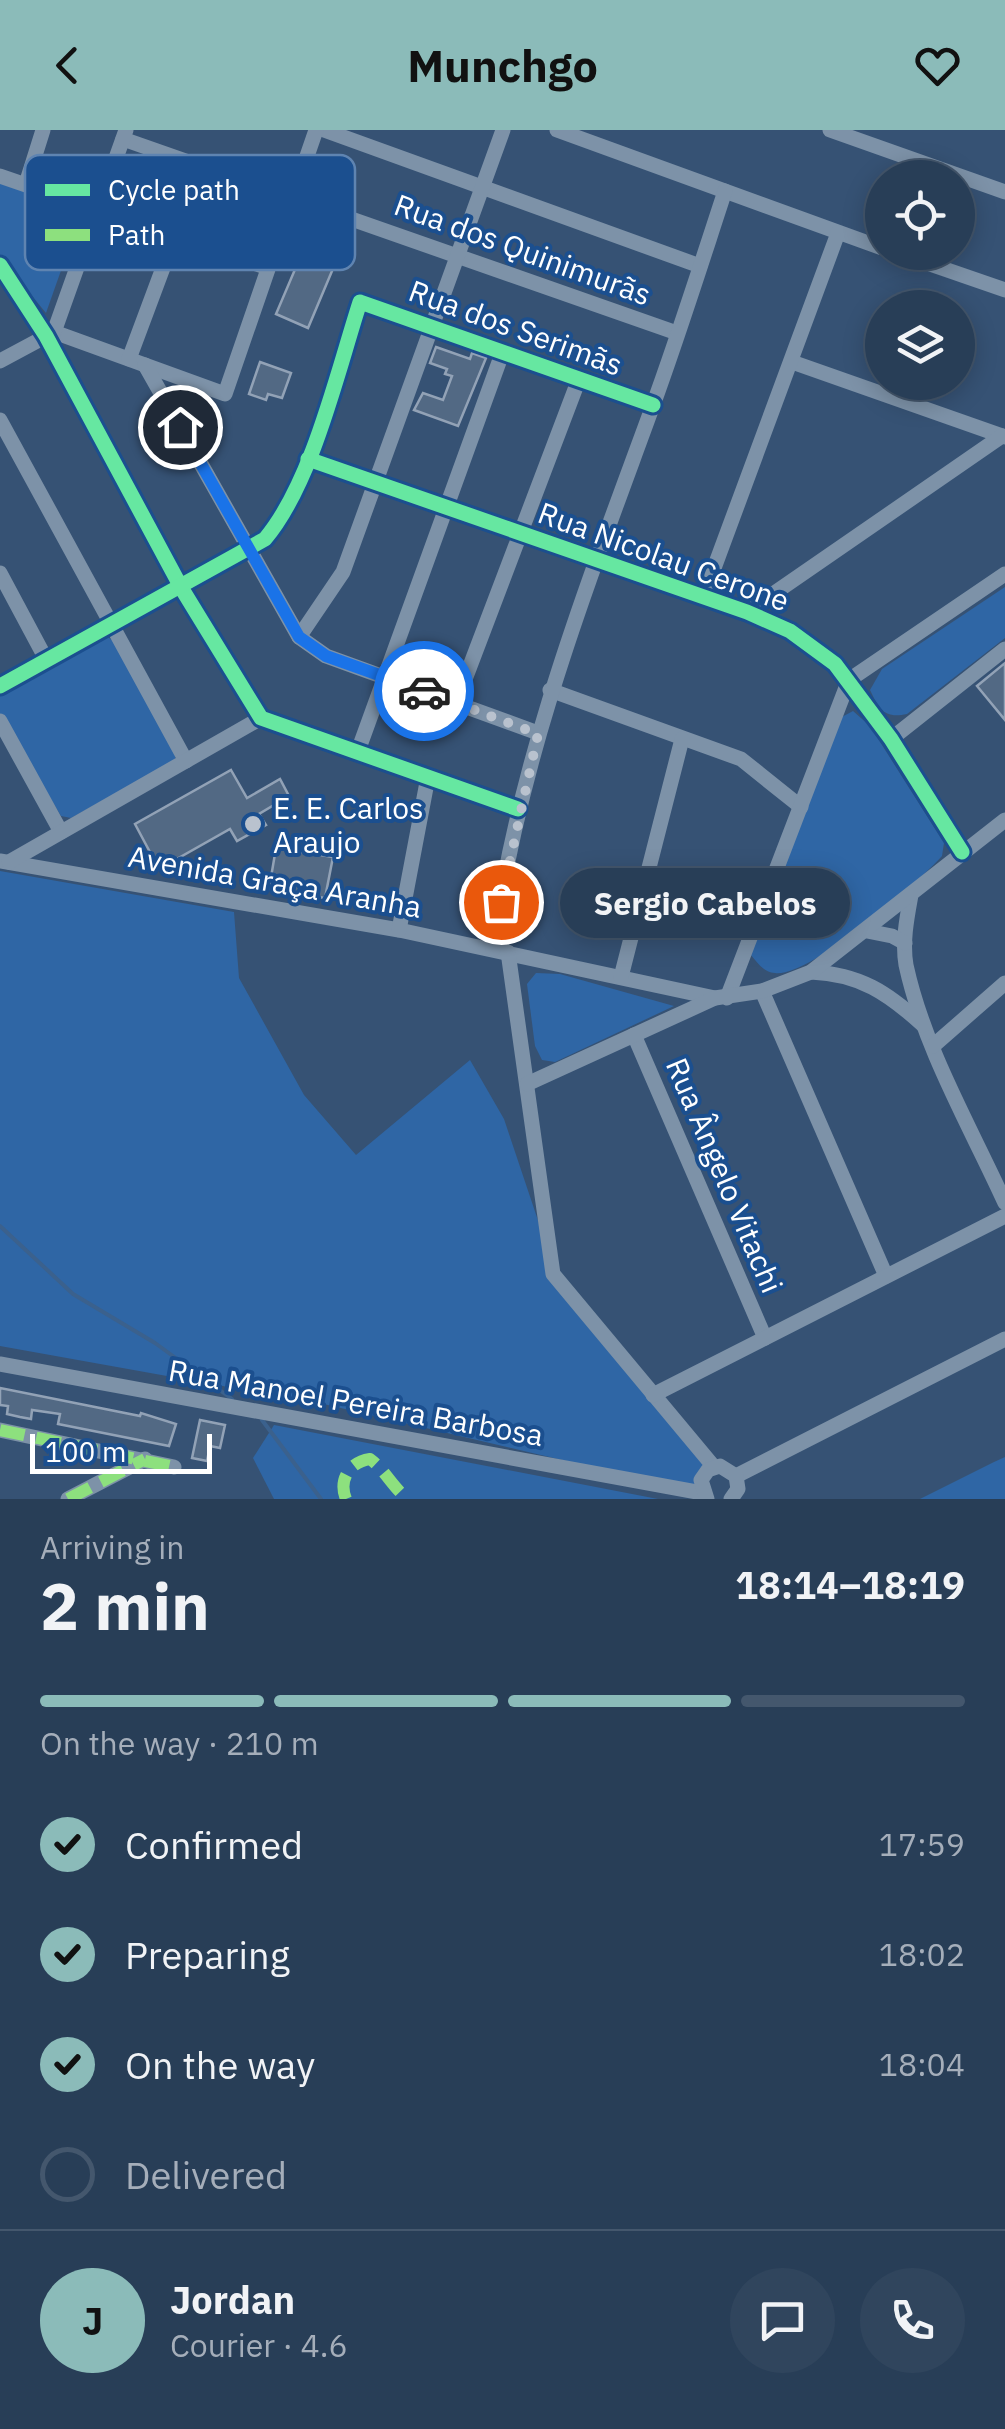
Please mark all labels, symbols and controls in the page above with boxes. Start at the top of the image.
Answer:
text: Munchgo [407,36,598,94]
icon: back [40,38,95,93]
icon: heart [910,38,965,93]
legend [25,155,355,270]
map controls [865,160,975,400]
button: locate [865,160,975,270]
text: Cycle path [108,171,240,208]
street label: Rua dos Quinimurãs [389,184,657,314]
text: Path [108,216,165,253]
street label: Rua dos Serimãs [404,270,628,384]
button: layers [865,290,975,400]
pin [138,385,223,470]
icon: home [153,400,208,455]
street label: Rua Nicolau Cerone [533,492,795,620]
courier [374,641,474,741]
icon: car [397,664,452,719]
place label: E. E. Carlos Araujo [273,788,424,861]
marker: E. E. Carlos Araujo [242,813,264,835]
street label: Avenida Graça Aranha [125,836,425,926]
pin [459,860,544,945]
callout: Sergio Cabelos [561,867,851,937]
icon: bag [474,875,529,930]
text: Sergio Cabelos [593,882,817,924]
street label: Rua Ângelo Vitachi [658,1052,792,1298]
street label: Rua Manoel Pereira Barbosa [166,1350,546,1454]
scale bar [30,1429,212,1474]
text: 100 m [45,1433,126,1470]
text: Arriving in [40,1526,185,1568]
text: 18:14–18:19 [735,1560,965,1609]
text: 2 min [40,1563,210,1648]
text: On the way · 210 m [40,1722,319,1764]
icon: check [40,1817,95,1872]
text: Confirmed [125,1820,303,1869]
text: 17:59 [879,1823,965,1865]
icon: check [40,1927,95,1982]
text: Preparing [125,1930,290,1979]
text: 18:02 [879,1933,965,1975]
icon: check [40,2037,95,2092]
text: On the way [125,2040,315,2089]
text: 18:04 [879,2043,965,2085]
text: Delivered [125,2150,287,2199]
button: chat [730,2268,835,2373]
button: phone [860,2268,965,2373]
text: Jordan [170,2275,295,2324]
text: J [82,2296,103,2345]
text: Courier · 4.6 [170,2324,348,2366]

